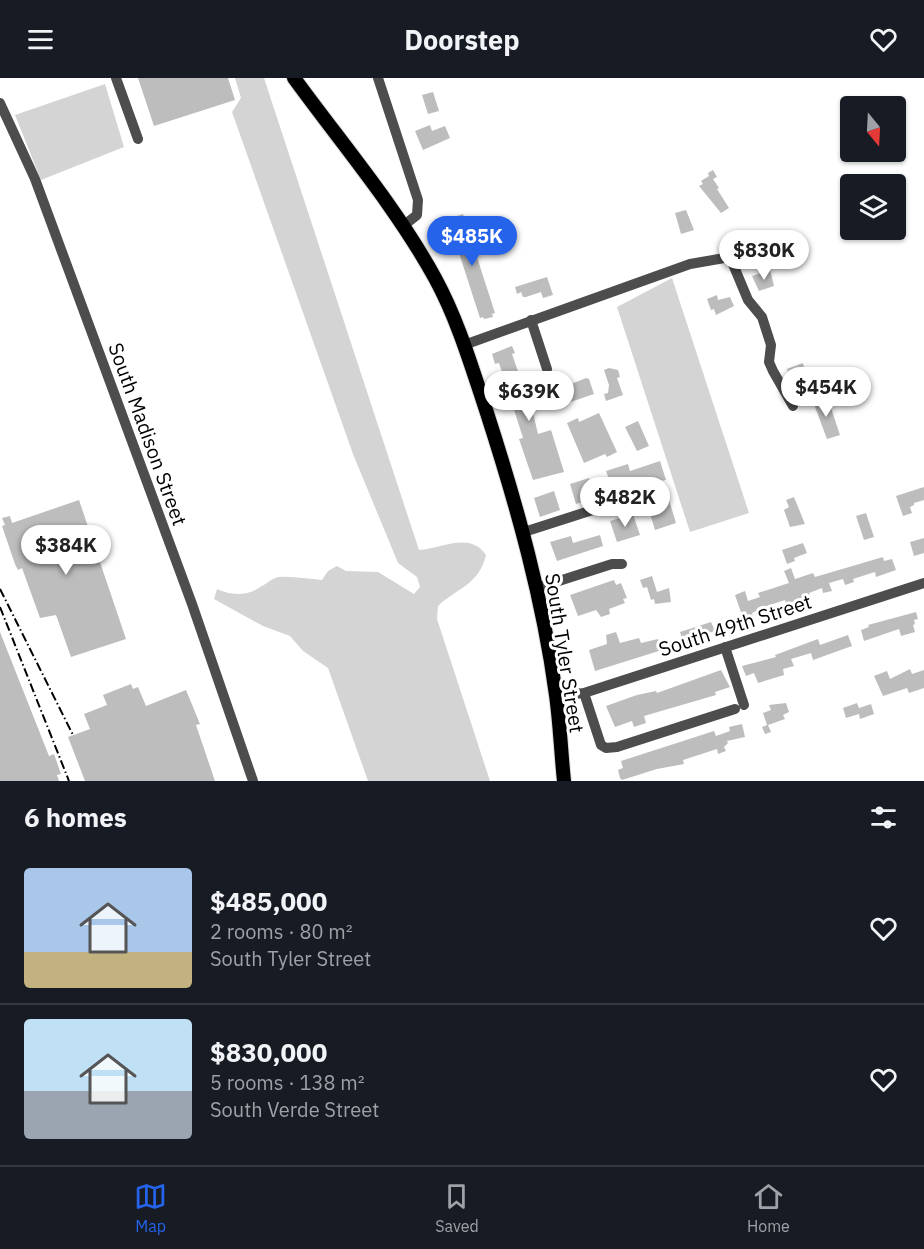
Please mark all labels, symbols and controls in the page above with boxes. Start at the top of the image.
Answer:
text: Doorstep [404,22,520,57]
icon: menu [24,23,57,56]
icon: heart [867,23,900,56]
north arrow [840,96,906,162]
map controls [840,96,906,240]
button: layers [840,174,906,240]
pin: $485K [430,216,514,267]
text: $485K [441,222,503,249]
pin: $830K [722,230,806,281]
text: $830K [733,236,795,263]
street label: South Madison Street [102,339,194,529]
pin: $454K [784,367,868,418]
pin: $639K [487,371,571,422]
text: $454K [795,373,857,400]
text: $639K [498,377,560,404]
pin: $482K [583,477,667,528]
text: $482K [594,483,656,510]
pin: $384K [24,525,108,576]
text: $384K [35,531,97,558]
street label: South Tyler Street [539,571,591,735]
street label: South 49th Street [655,588,815,662]
text: 6 homes [24,800,127,834]
icon: filters [867,801,900,834]
text: $485,000 [210,884,327,918]
icon: home [72,892,144,964]
icon: heart [867,912,900,945]
text: 2 rooms · 80 m² [210,918,353,945]
text: South Tyler Street [210,945,371,972]
text: $830,000 [210,1035,327,1069]
icon: home [72,1043,144,1115]
icon: heart [867,1063,900,1096]
text: 5 rooms · 138 m² [210,1069,365,1096]
text: South Verde Street [210,1096,379,1123]
tab: Map [134,1180,167,1236]
tab: Saved [435,1180,479,1236]
tab: Home [747,1180,790,1236]

